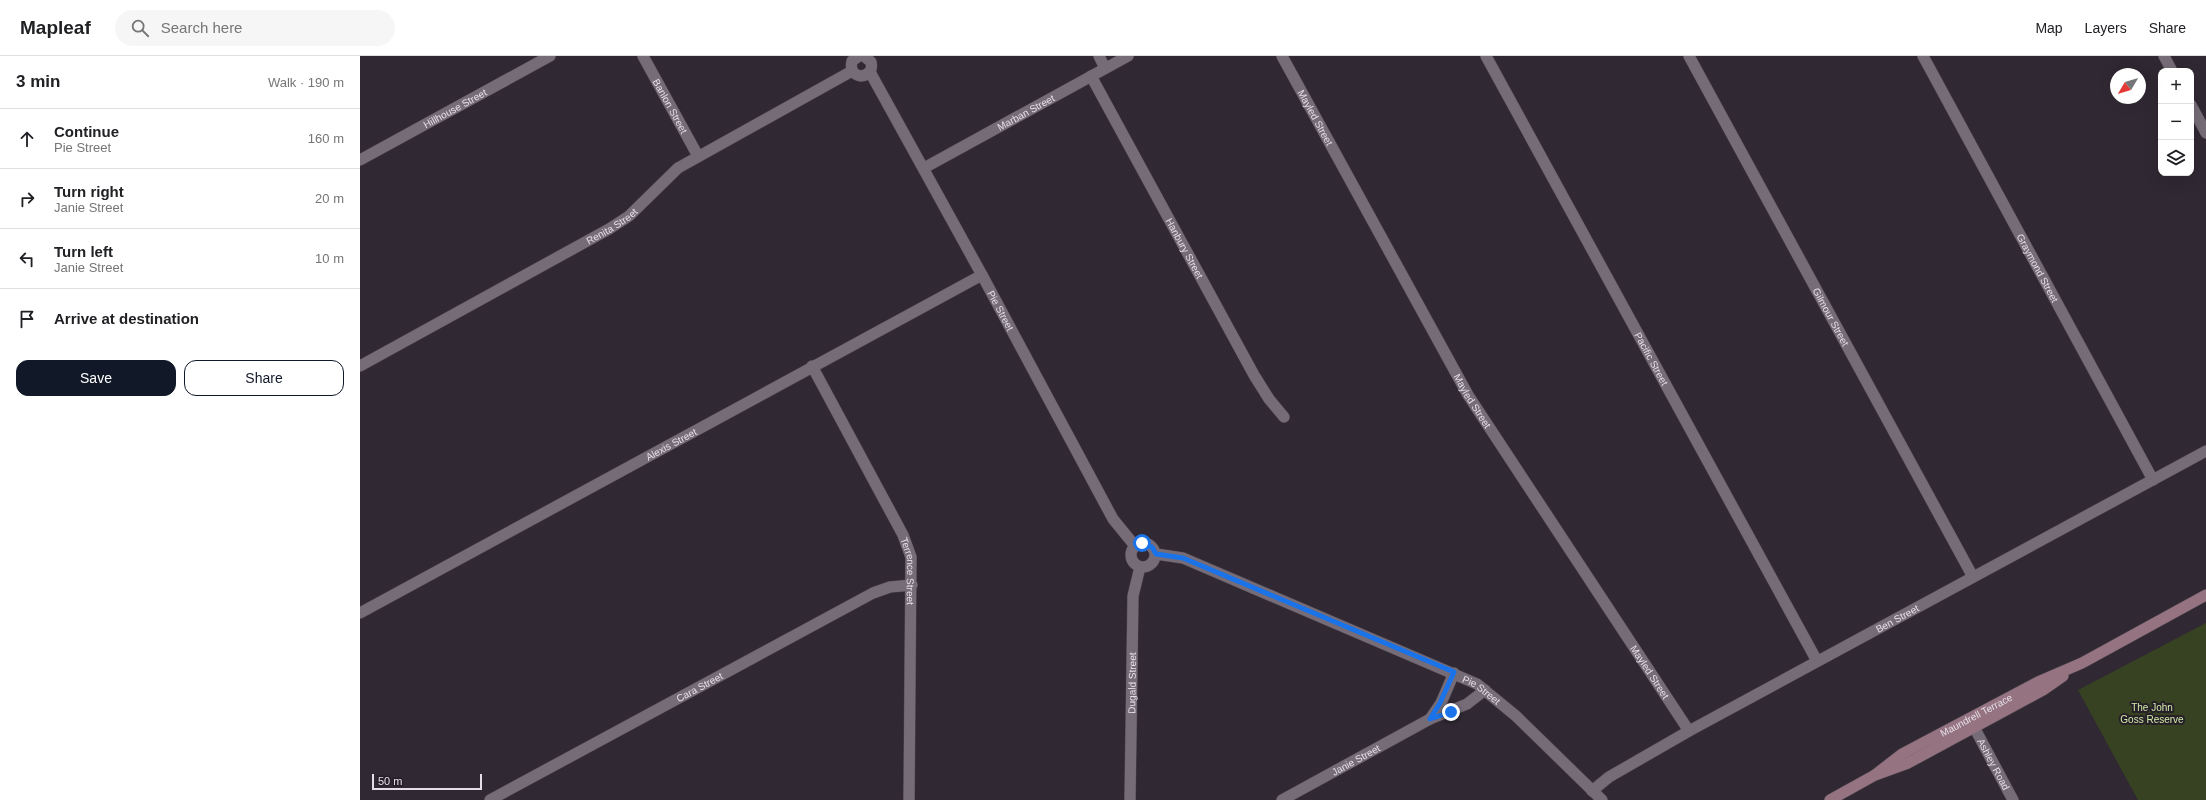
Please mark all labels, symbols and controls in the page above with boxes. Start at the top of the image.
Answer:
search box [115,10,395,46]
text: Mapleaf [20,17,91,38]
icon: search [129,17,151,39]
text: Search here [161,19,242,36]
text: Map [2035,20,2063,36]
text: Layers [2085,20,2127,36]
text: Share [2149,20,2186,36]
north arrow [2110,68,2146,104]
map controls [2158,68,2194,176]
button: + [2158,68,2194,104]
text: 3 min [16,72,60,91]
text: Walk · 190 m [268,75,344,90]
street label: Banlon Street [651,77,690,136]
street label: Hillhouse Street [421,87,489,130]
street label: Mayled Street [1296,88,1335,148]
street label: Marban Street [995,92,1057,133]
button: − [2158,104,2194,140]
text: Continue [54,123,119,140]
icon: ahead [16,128,38,150]
text: 160 m [308,131,344,146]
text: Pie Street [54,140,111,155]
button: layers [2158,140,2194,176]
text: Turn right [54,183,124,200]
icon: right [16,188,38,210]
text: 20 m [315,191,344,206]
text: Janie Street [54,200,123,215]
street label: Renita Street [584,206,640,247]
street label: Hanbury Street [1163,216,1205,281]
street label: Graymond Street [2014,232,2061,304]
text: Turn left [54,243,113,260]
icon: left [16,248,38,270]
text: 10 m [315,251,344,266]
text: Janie Street [54,260,123,275]
street label: Gilmour Street [1810,286,1851,348]
street label: Pie Street [985,289,1016,333]
icon: arrive [16,308,38,330]
text: Arrive at destination [54,310,199,327]
street label: Pacific Street [1632,330,1670,388]
button: Save [16,360,176,396]
button: Share [184,360,344,396]
street label: Mayled Street [1451,372,1493,430]
street label: Alexis Street [644,426,699,463]
route start [1133,534,1151,552]
street label: Terrence Street [898,536,917,605]
street label: Ben Street [1874,603,1921,635]
street label: Mayled Street [1628,643,1671,701]
street label: Dugald Street [1126,652,1138,714]
street label: Cara Street [674,670,725,704]
street label: Pie Street [1461,673,1503,707]
street label: Maundrell Terrace [1938,691,2015,739]
park label: The John Goss Reserve [2120,702,2184,725]
route end [1442,703,1460,721]
street label: Ashley Road [1975,737,2012,792]
street label: Janie Street [1330,742,1382,778]
scale bar [372,772,482,791]
text: 50 m [378,775,402,787]

